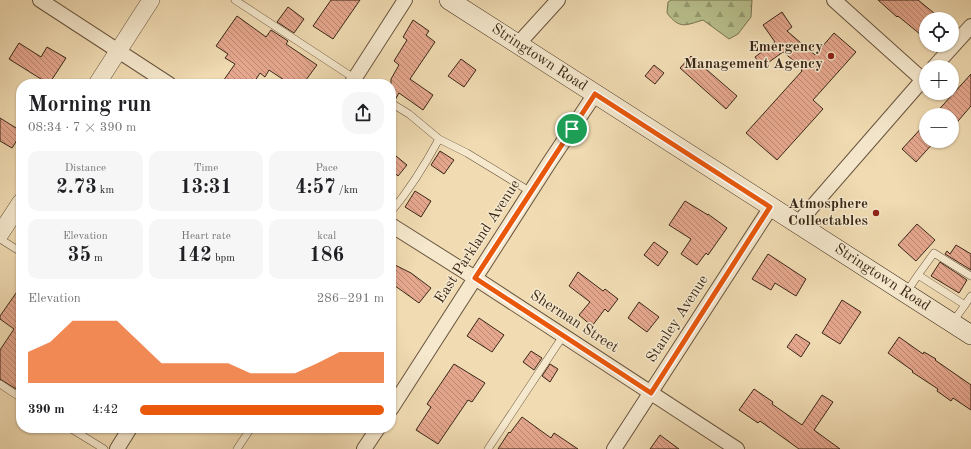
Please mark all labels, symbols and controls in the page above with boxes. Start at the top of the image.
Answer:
map controls [919,12,959,148]
button: locate [919,12,959,52]
street label: Stringtown Road [488,22,590,95]
place label: Emergency Management Agency [684,40,823,72]
marker: Emergency Management Agency [826,51,836,61]
button: + [919,60,959,100]
button: share [342,92,384,134]
text: Morning run [28,94,151,116]
button: − [919,108,959,148]
pin [555,112,589,146]
icon: arrive [561,118,583,140]
text: 08:34 · 7 × 390 m [28,121,136,134]
text: Distance [65,163,106,174]
text: Time [194,163,218,174]
text: Pace [316,163,338,174]
text: 2.73 [56,178,97,198]
text: 13:31 [180,178,232,198]
text: 4:57 [295,178,336,198]
street label: East Parkland Avenue [433,178,524,306]
text: km [97,185,114,196]
text: /km [336,185,358,196]
place label: Atmosphere Collectables [788,197,868,229]
marker: Atmosphere Collectables [871,208,881,218]
text: Elevation [63,231,108,242]
text: Heart rate [181,231,231,242]
text: kcal [317,231,336,242]
street label: Stringtown Road [831,242,933,315]
text: 35 [68,246,91,266]
text: 142 [177,246,212,266]
text: 186 [309,246,344,266]
text: m [91,253,103,264]
text: bpm [212,253,235,264]
street label: Stanley Avenue [644,273,712,365]
street label: Sherman Street [527,288,621,356]
text: Elevation [28,292,81,305]
text: 286–291 m [317,292,384,305]
text: 390 m [28,403,65,416]
text: 4:42 [92,403,118,416]

